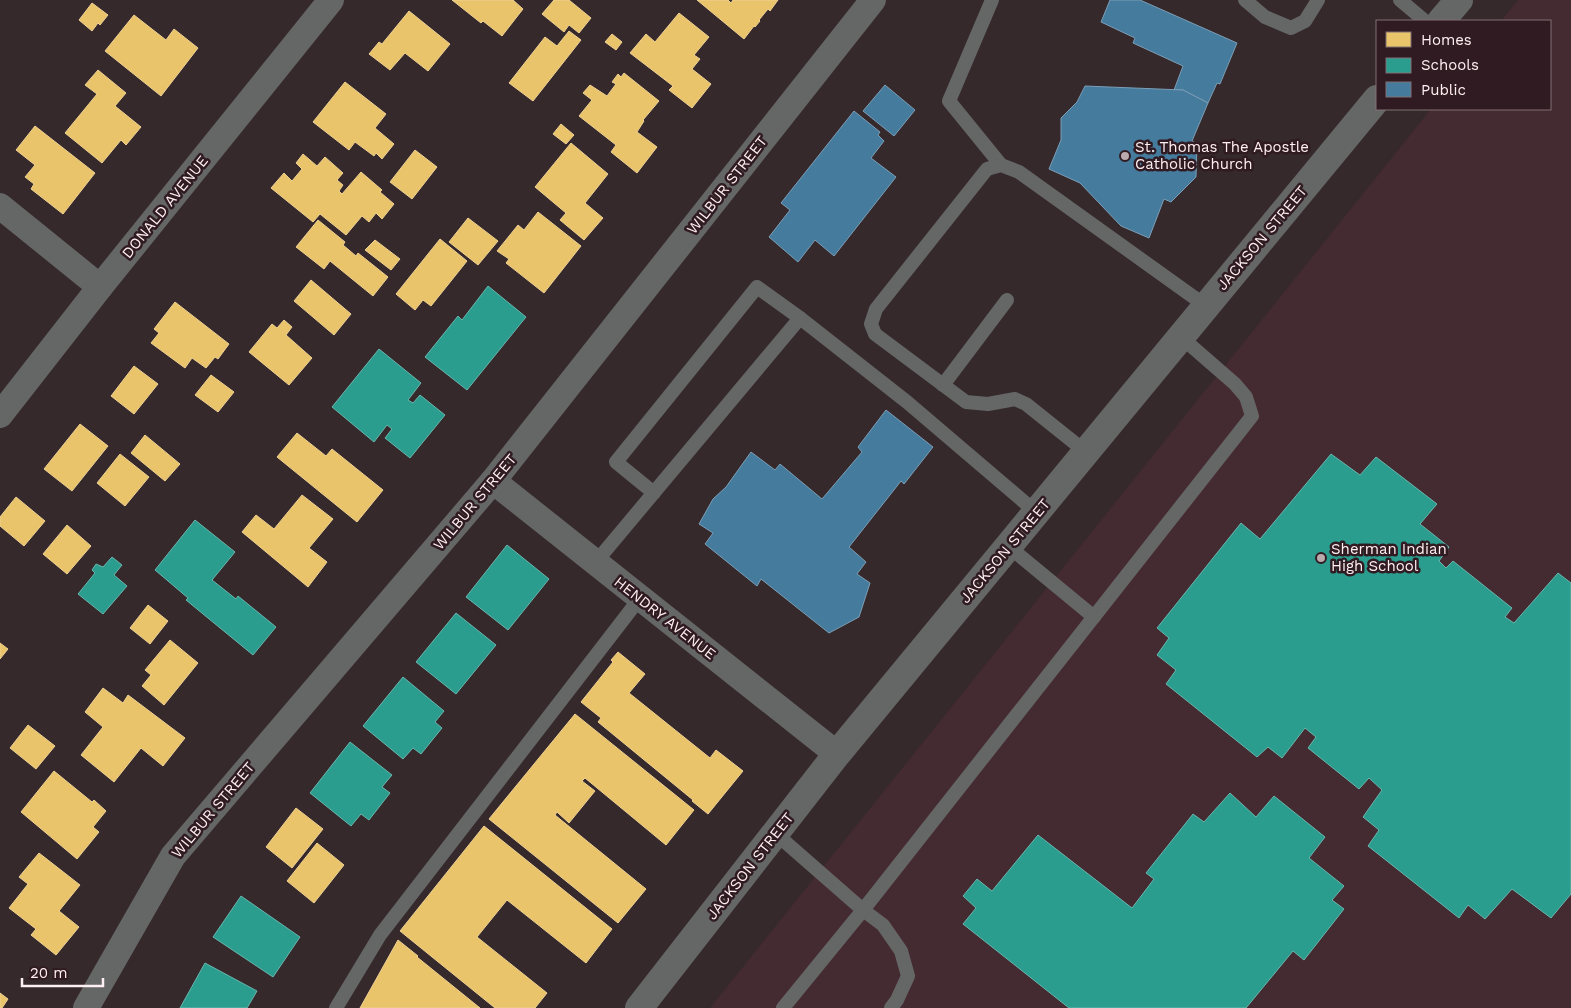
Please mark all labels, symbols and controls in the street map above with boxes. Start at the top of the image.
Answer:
legend [1376,20,1551,110]
text: Homes [1421,31,1472,49]
text: Schools [1421,56,1479,74]
text: Public [1421,81,1466,99]
street label: WILBUR STREET [683,132,771,238]
place label: St. Thomas The Apostle Catholic Church [1135,138,1309,173]
marker: St. Thomas The Apostle Catholic Church [1119,150,1131,162]
street label: DONALD AVENUE [118,152,212,262]
street label: JACKSON STREET [1213,182,1311,294]
street label: WILBUR STREET [430,450,520,554]
street label: JACKSON STREET [956,495,1054,607]
place label: Sherman Indian High School [1331,540,1447,575]
marker: Sherman Indian High School [1315,552,1327,564]
street label: HENDRY AVENUE [611,573,719,663]
street label: WILBUR STREET [168,758,258,862]
street label: JACKSON STREET [703,809,797,923]
scale bar [22,956,104,988]
text: 20 m [30,964,68,982]

